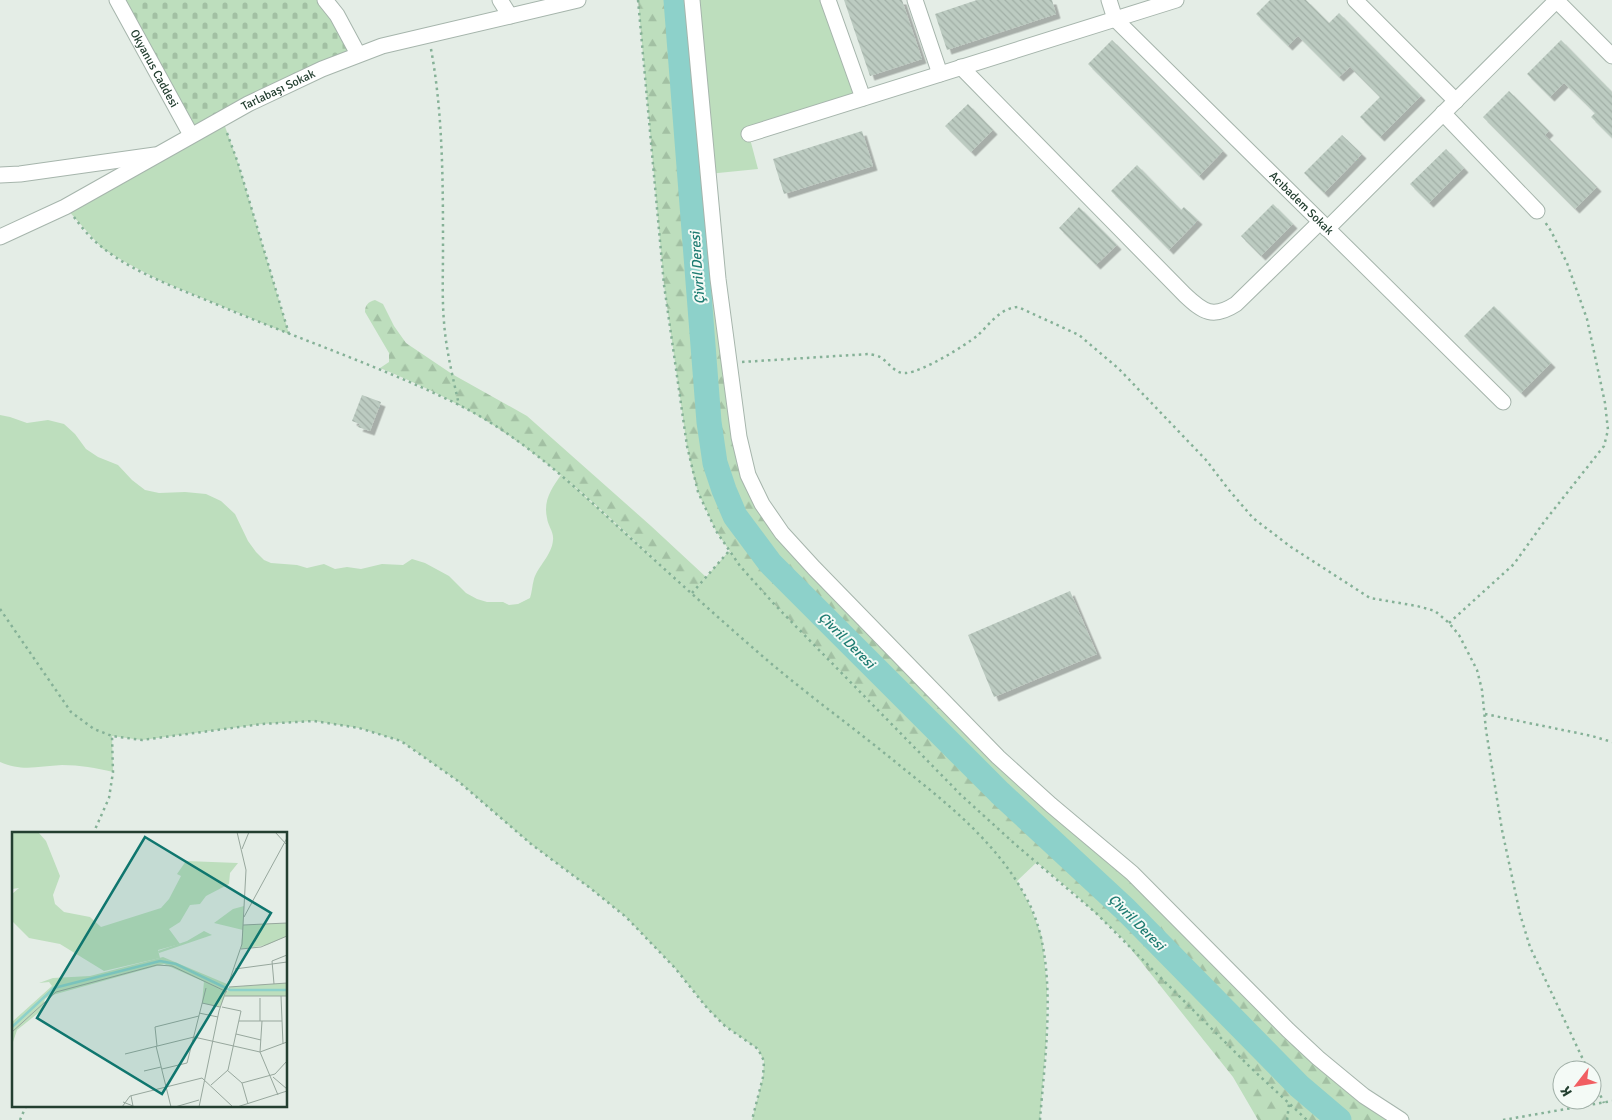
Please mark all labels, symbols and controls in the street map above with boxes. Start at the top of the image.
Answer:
street label: Okyanus Caddesi [127,27,182,110]
street label: Tarlabaşı Sokak [239,66,318,114]
street label: Acıbadem Sokak [1266,168,1336,238]
water label: Çivril Deresi [686,230,709,305]
water label: Çivril Deresi [815,609,879,673]
inset map [12,832,288,1108]
water label: Çivril Deresi [1105,891,1169,955]
north arrow [1552,1060,1602,1110]
text: K [1557,1083,1576,1100]

